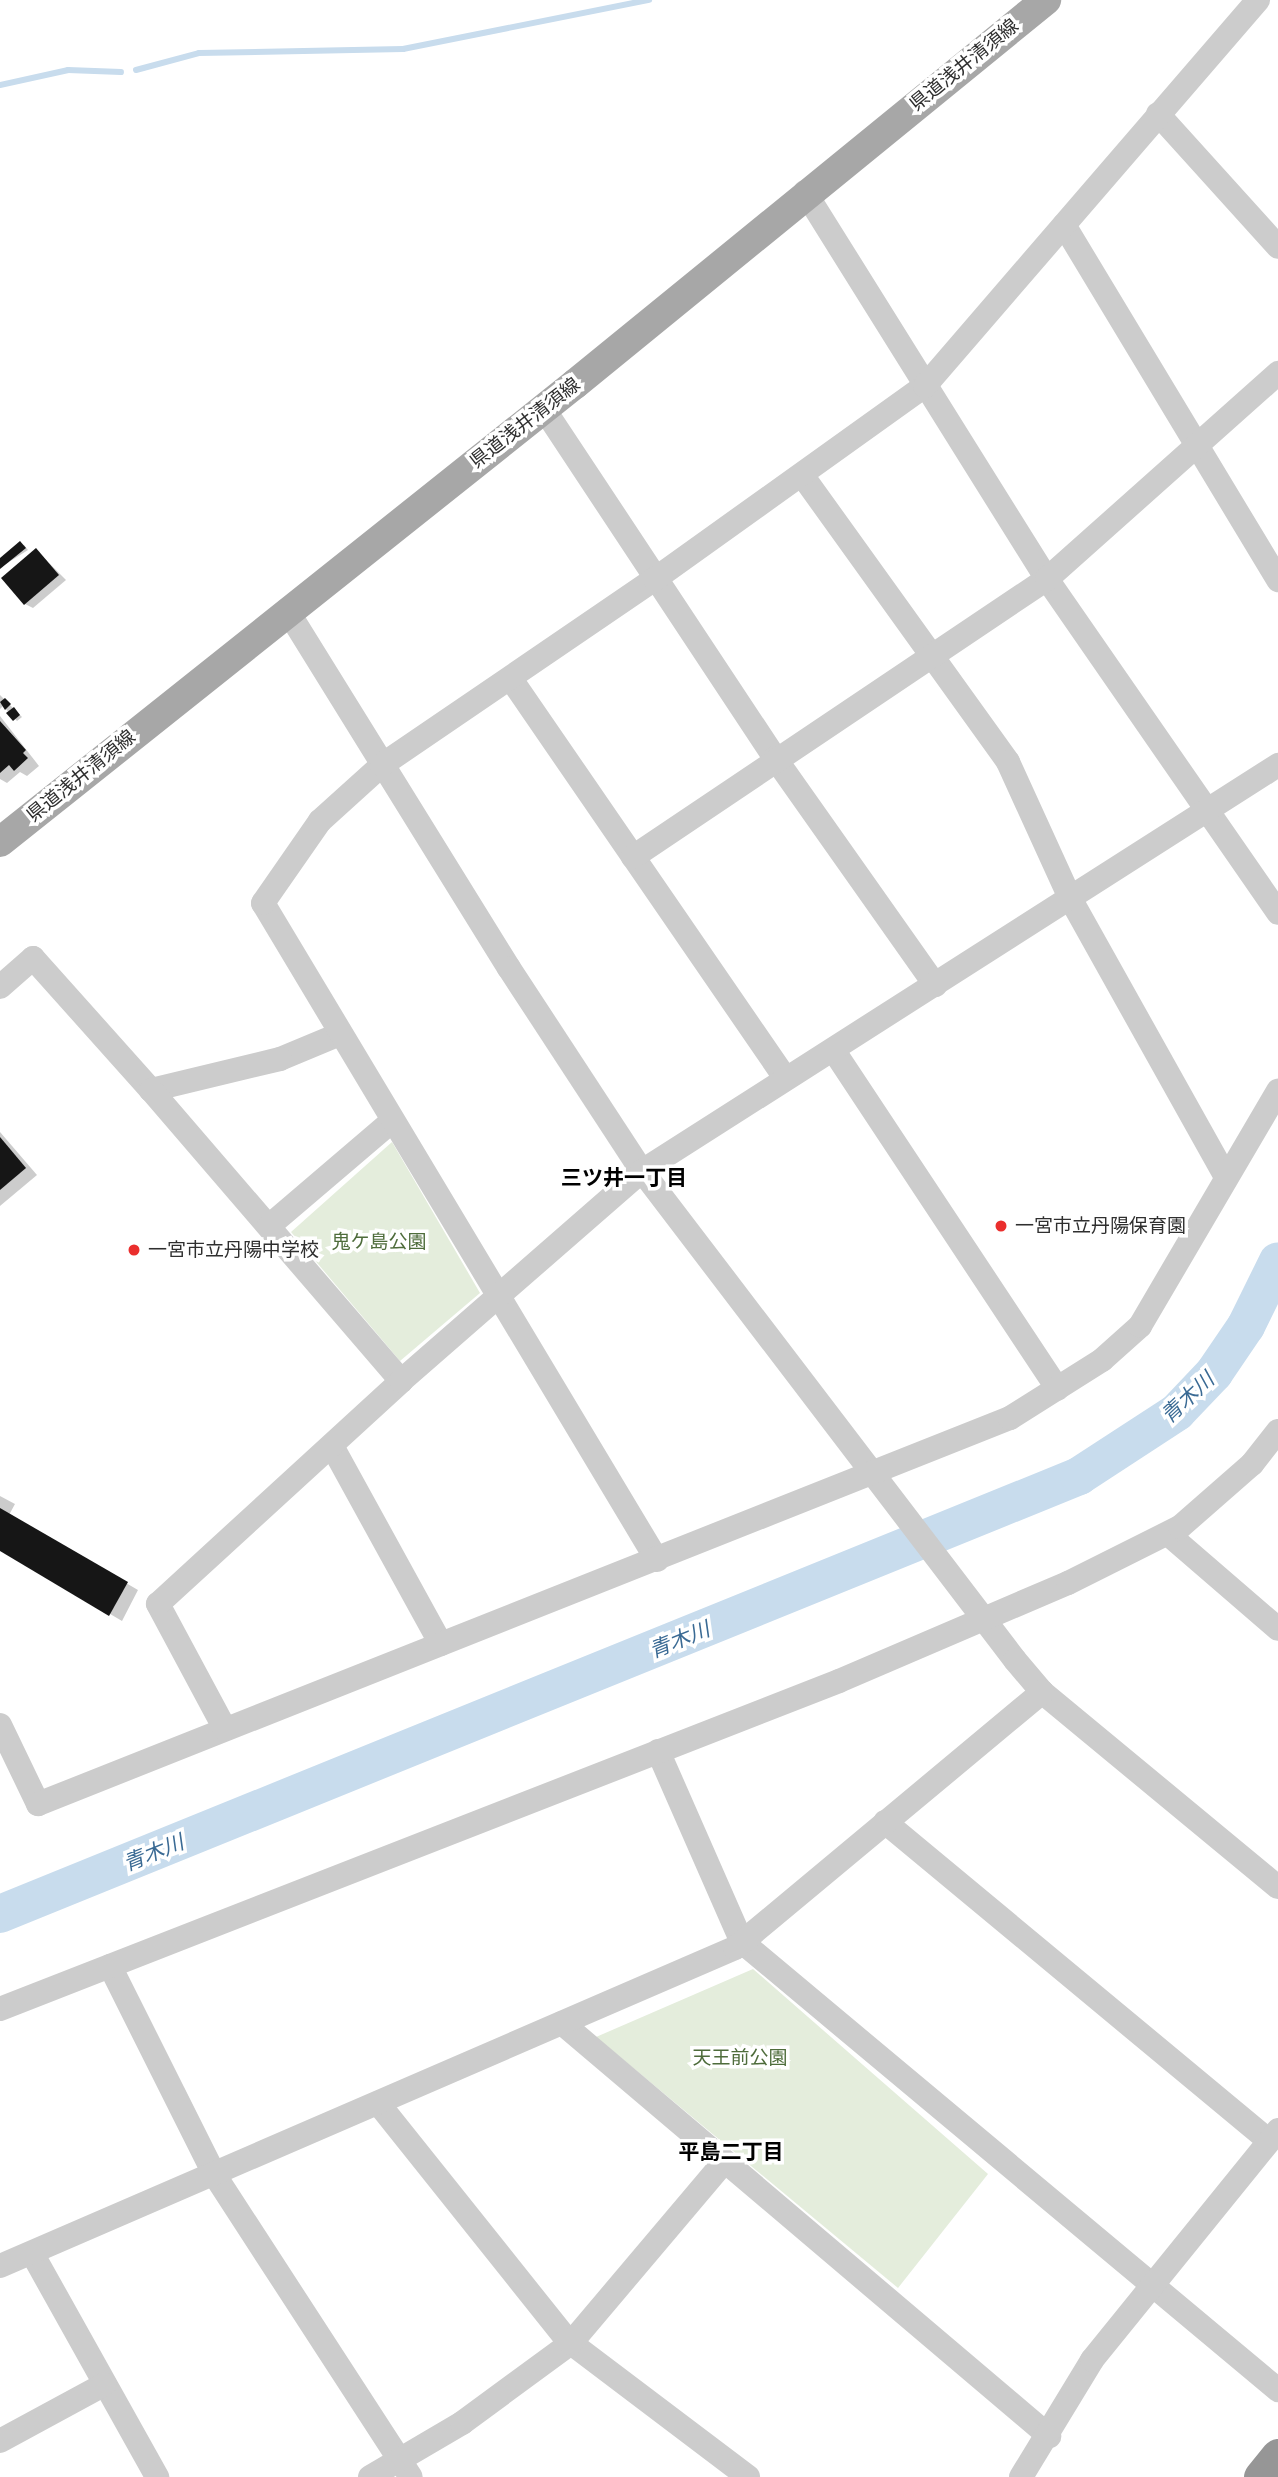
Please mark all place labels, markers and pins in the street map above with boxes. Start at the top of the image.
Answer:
place label: 一宮市立丹陽保育園 [1015,1215,1186,1237]
marker: 一宮市立丹陽保育園 [993,1218,1009,1234]
place label: 一宮市立丹陽中学校 [148,1239,319,1261]
marker: 一宮市立丹陽中学校 [126,1242,142,1258]

